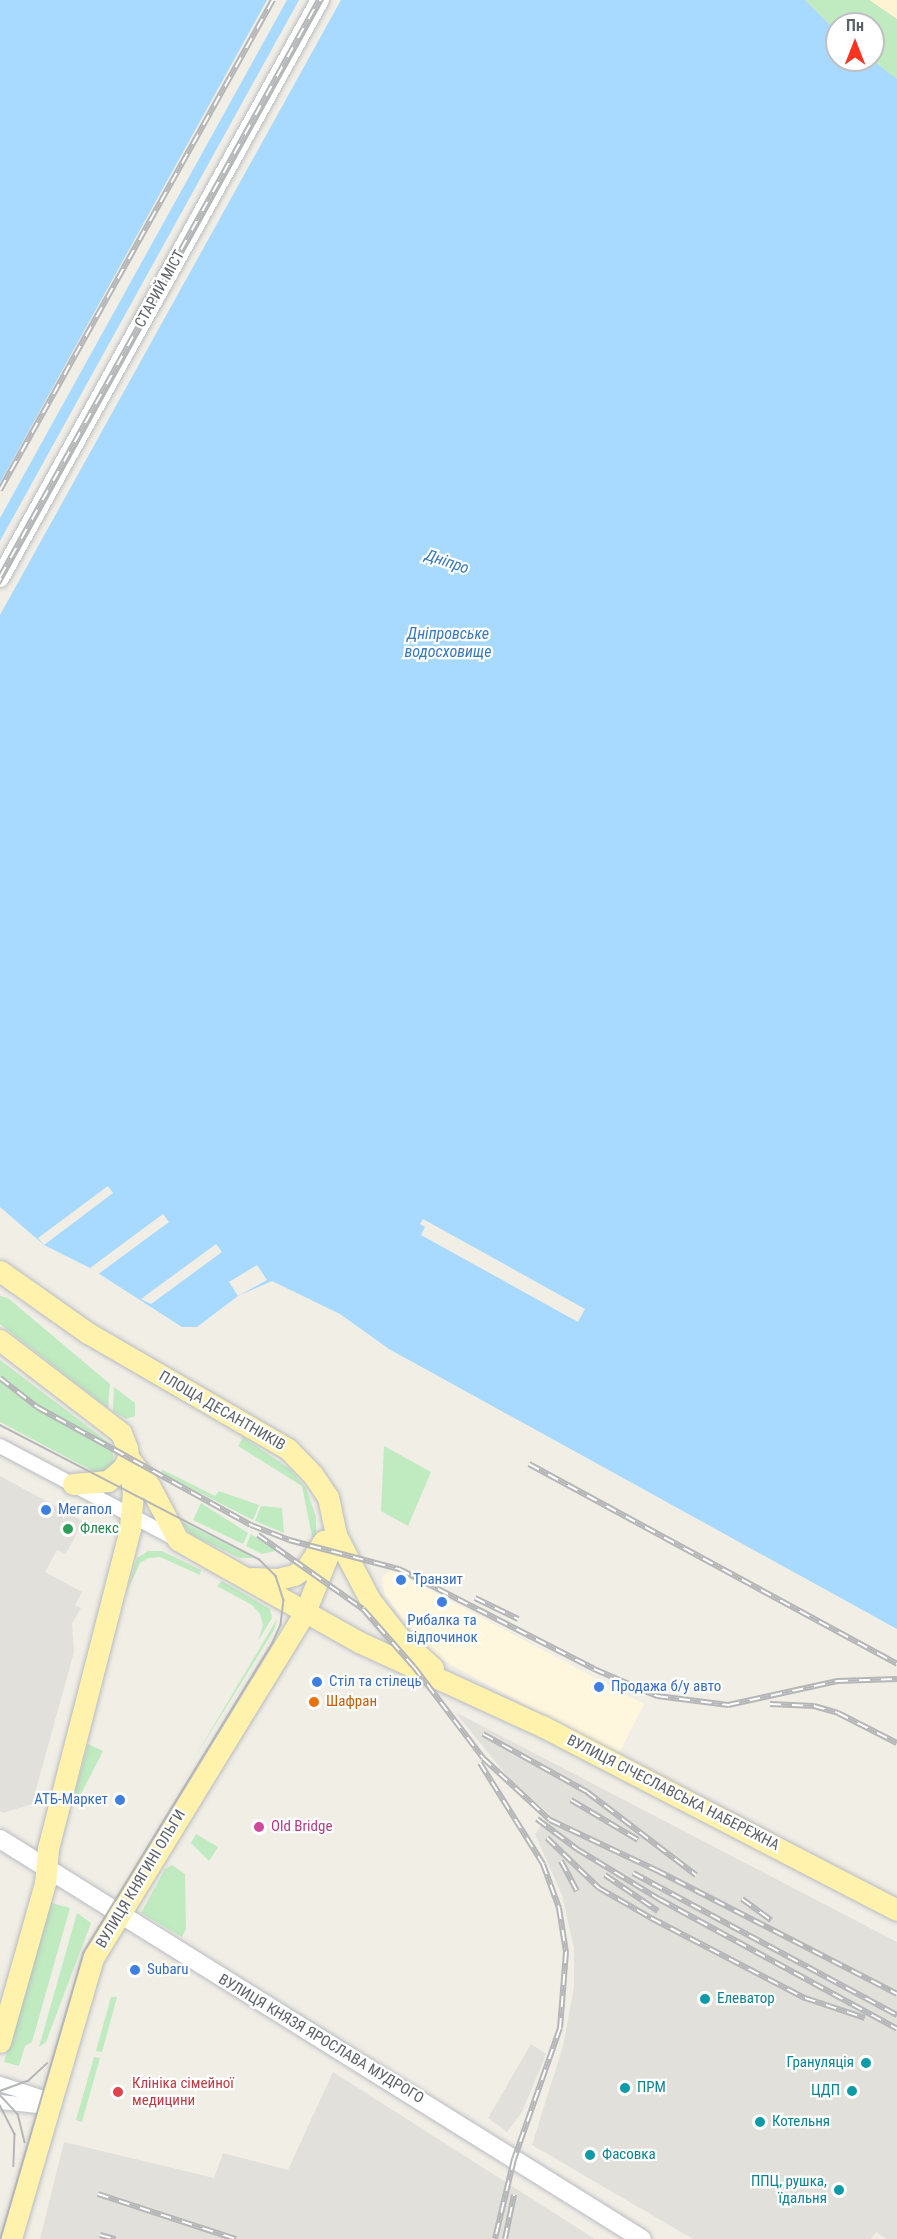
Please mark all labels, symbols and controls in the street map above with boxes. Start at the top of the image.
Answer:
north arrow [825,12,885,72]
text: Пн [846,16,864,35]
street label: СТАРИЙ МІСТ [131,247,189,331]
water label: Дніпро [423,546,471,578]
water label: Дніпровське водосховище [404,624,492,662]
street label: ПЛОЩА ДЕСАНТНИКІВ [156,1368,288,1454]
place label: Мегапол [58,1501,112,1519]
marker: Мегапол [39,1503,53,1517]
place label: Флекс [80,1520,119,1538]
marker: Флекс [61,1522,75,1536]
place label: Транзит [413,1571,463,1589]
marker: Транзит [394,1573,408,1587]
marker: Рибалка та відпочинок [435,1595,449,1609]
place label: Рибалка та відпочинок [406,1611,478,1646]
place label: Стіл та стілець [329,1673,422,1691]
marker: Стіл та стілець [310,1675,324,1689]
place label: Продажа б/у авто [611,1678,721,1696]
marker: Продажа б/у авто [592,1680,606,1694]
place label: Шафран [326,1693,377,1711]
marker: Шафран [307,1695,321,1709]
street label: ВУЛИЦЯ СІЧЕСЛАВСЬКА НАБЕРЕЖНА [564,1731,782,1855]
place label: АТБ-Маркет [34,1791,108,1809]
marker: АТБ-Маркет [113,1793,127,1807]
street label: ВУЛИЦЯ КНЯГИНІ ОЛЬГИ [93,1807,189,1951]
place label: Old Bridge [271,1818,332,1836]
marker: Old Bridge [252,1820,266,1834]
place label: Subaru [147,1961,188,1979]
marker: Subaru [128,1963,142,1977]
street label: ВУЛИЦЯ КНЯЗЯ ЯРОСЛАВА МУДРОГО [215,1970,427,2108]
place label: Елеватор [717,1990,775,2008]
marker: Елеватор [698,1992,712,2006]
place label: Грануляція [787,2054,854,2072]
marker: Грануляція [859,2056,873,2070]
place label: Клініка сімейної медицини [132,2074,234,2109]
place label: ПРМ [637,2079,666,2097]
marker: ПРМ [618,2081,632,2095]
place label: ЦДП [811,2082,840,2100]
marker: Клініка сімейної медицини [109,2083,127,2101]
marker: ЦДП [845,2084,859,2098]
place label: Котельня [772,2113,830,2131]
marker: Котельня [753,2115,767,2129]
place label: Фасовка [602,2146,656,2164]
marker: Фасовка [583,2148,597,2162]
place label: ППЦ, рушка, їдальня [751,2172,827,2207]
marker: ППЦ, рушка, їдальня [832,2183,846,2197]

